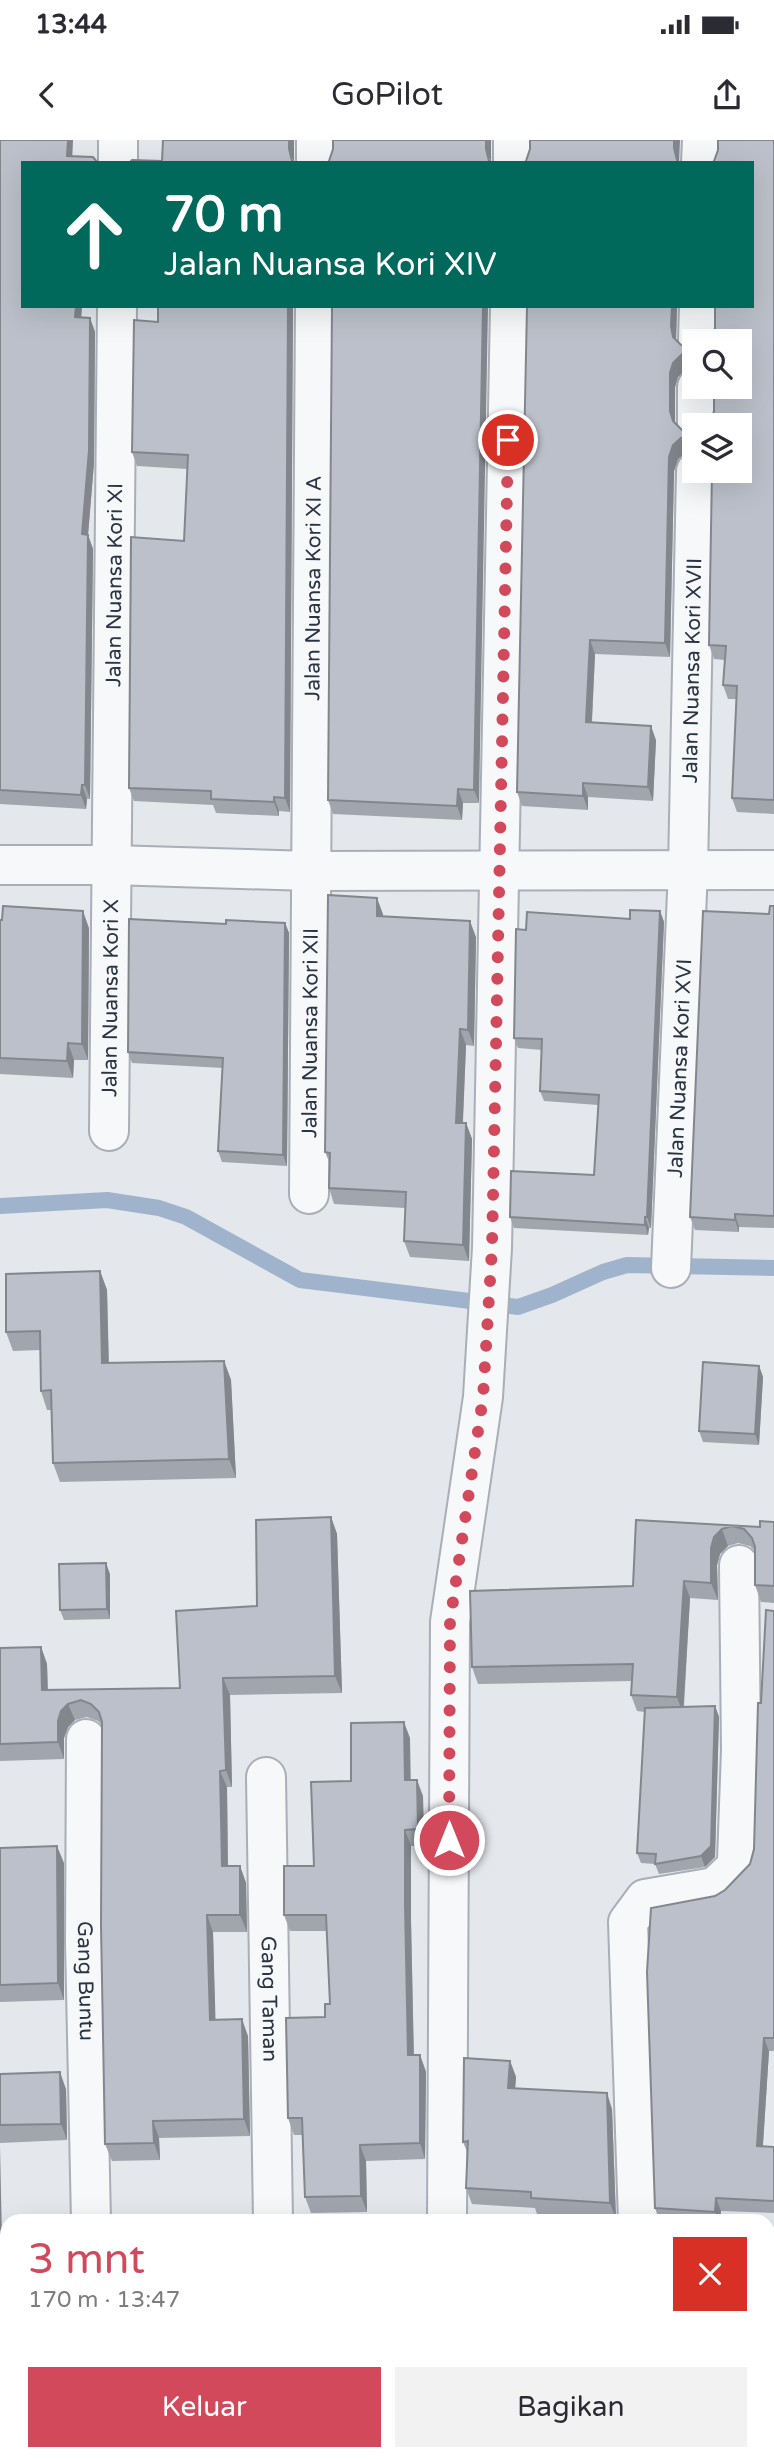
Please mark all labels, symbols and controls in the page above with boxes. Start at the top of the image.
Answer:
text: 13:44 [35,9,107,40]
icon: back [28,76,66,114]
text: GoPilot [331,76,443,114]
icon: share [708,76,746,114]
text: 70 m [164,186,283,245]
icon: ahead [49,189,140,280]
text: Jalan Nuansa Kori XIV [164,246,497,284]
map controls [682,329,752,483]
button: search [682,329,752,399]
pin [478,410,538,470]
button: layers [682,413,752,483]
icon: arrive [489,421,527,459]
street label: Jalan Nuansa Kori XI A [300,475,326,701]
street label: Jalan Nuansa Kori XI [101,483,128,687]
street label: Jalan Nuansa Kori XVII [677,558,707,783]
street label: Jalan Nuansa Kori X [97,899,124,1097]
street label: Jalan Nuansa Kori XII [297,928,323,1138]
street label: Jalan Nuansa Kori XVI [662,958,697,1178]
position arrow [412,1803,486,1877]
street label: Gang Buntu [72,1921,100,2041]
street label: Gang Taman [256,1936,283,2062]
text: 3 mnt [28,2234,145,2285]
button: close [673,2237,747,2311]
text: 170 m · 13:47 [28,2286,180,2314]
button: Keluar [28,2367,381,2447]
button: Bagikan [395,2367,747,2447]

